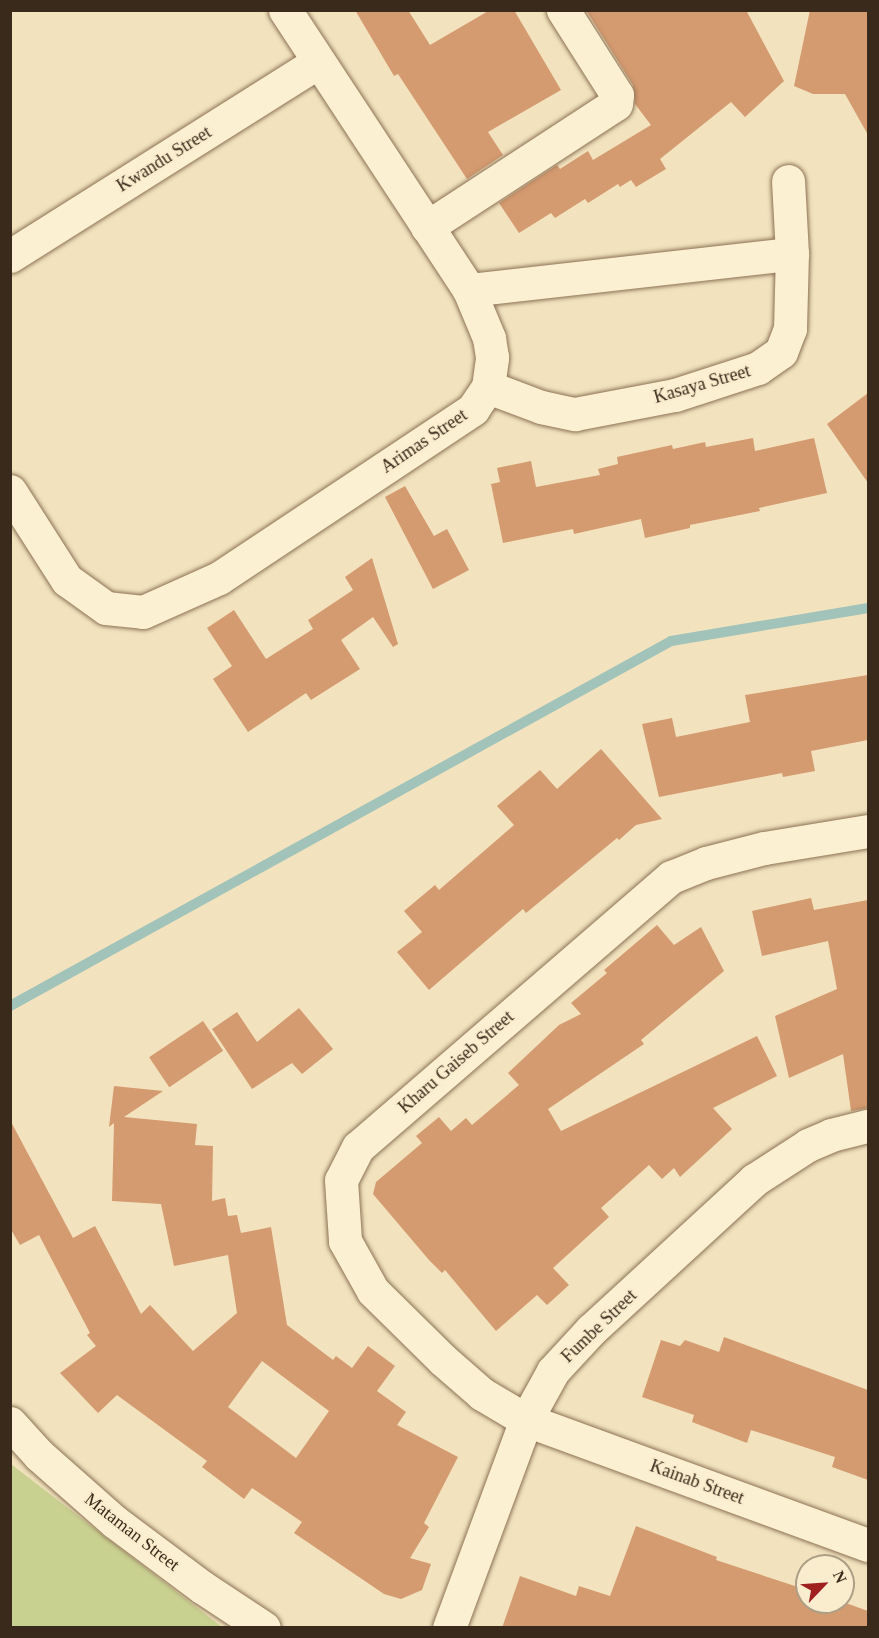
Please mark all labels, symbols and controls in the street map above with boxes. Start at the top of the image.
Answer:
street label: Kwandu Street [113,121,215,197]
street label: Kasaya Street [651,360,753,408]
street label: Arimas Street [377,404,471,478]
street label: Kharu Gaiseb Street [394,1006,518,1118]
street label: Fumbe Street [557,1285,641,1367]
street label: Kainab Street [647,1455,747,1509]
street label: Mataman Street [80,1488,184,1576]
north arrow [795,1554,855,1614]
text: N [830,1568,850,1586]

